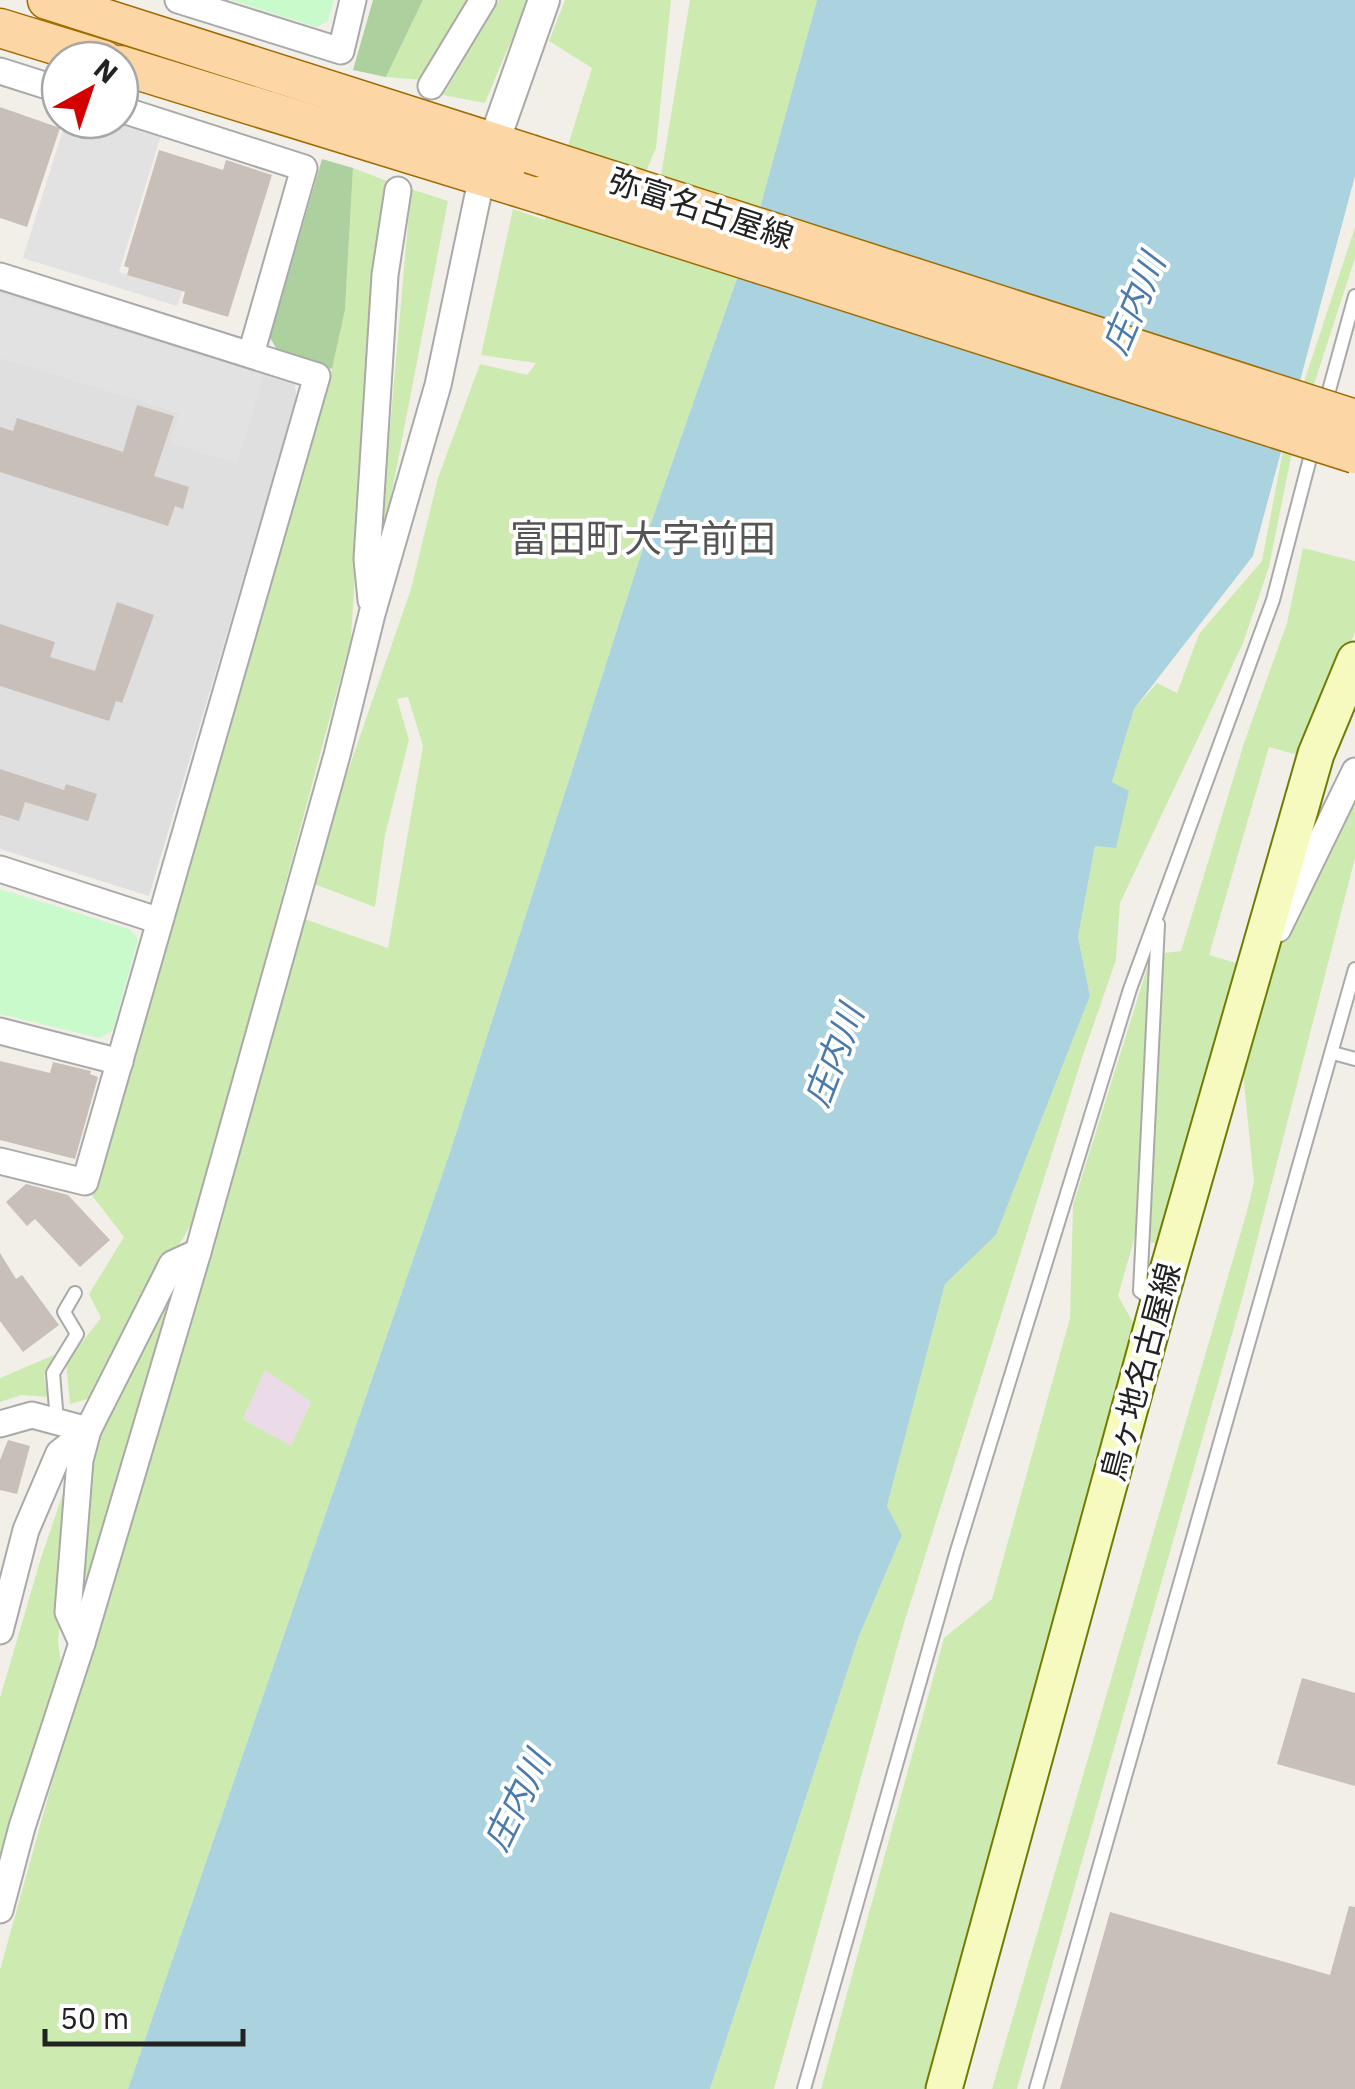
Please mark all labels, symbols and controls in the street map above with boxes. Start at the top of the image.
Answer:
north arrow [40,40,140,140]
text: N [87,50,126,91]
street label: 弥富名古屋線 [604,158,799,258]
water label: 庄内川 [1091,243,1176,361]
district label: 富田町大字前田 [510,513,776,562]
water label: 庄内川 [793,995,875,1113]
street label: 鳥ヶ地名古屋線 [1091,1258,1189,1485]
water label: 庄内川 [472,1740,562,1858]
scale bar [45,1984,242,2046]
text: 50 m [60,1998,129,2037]

